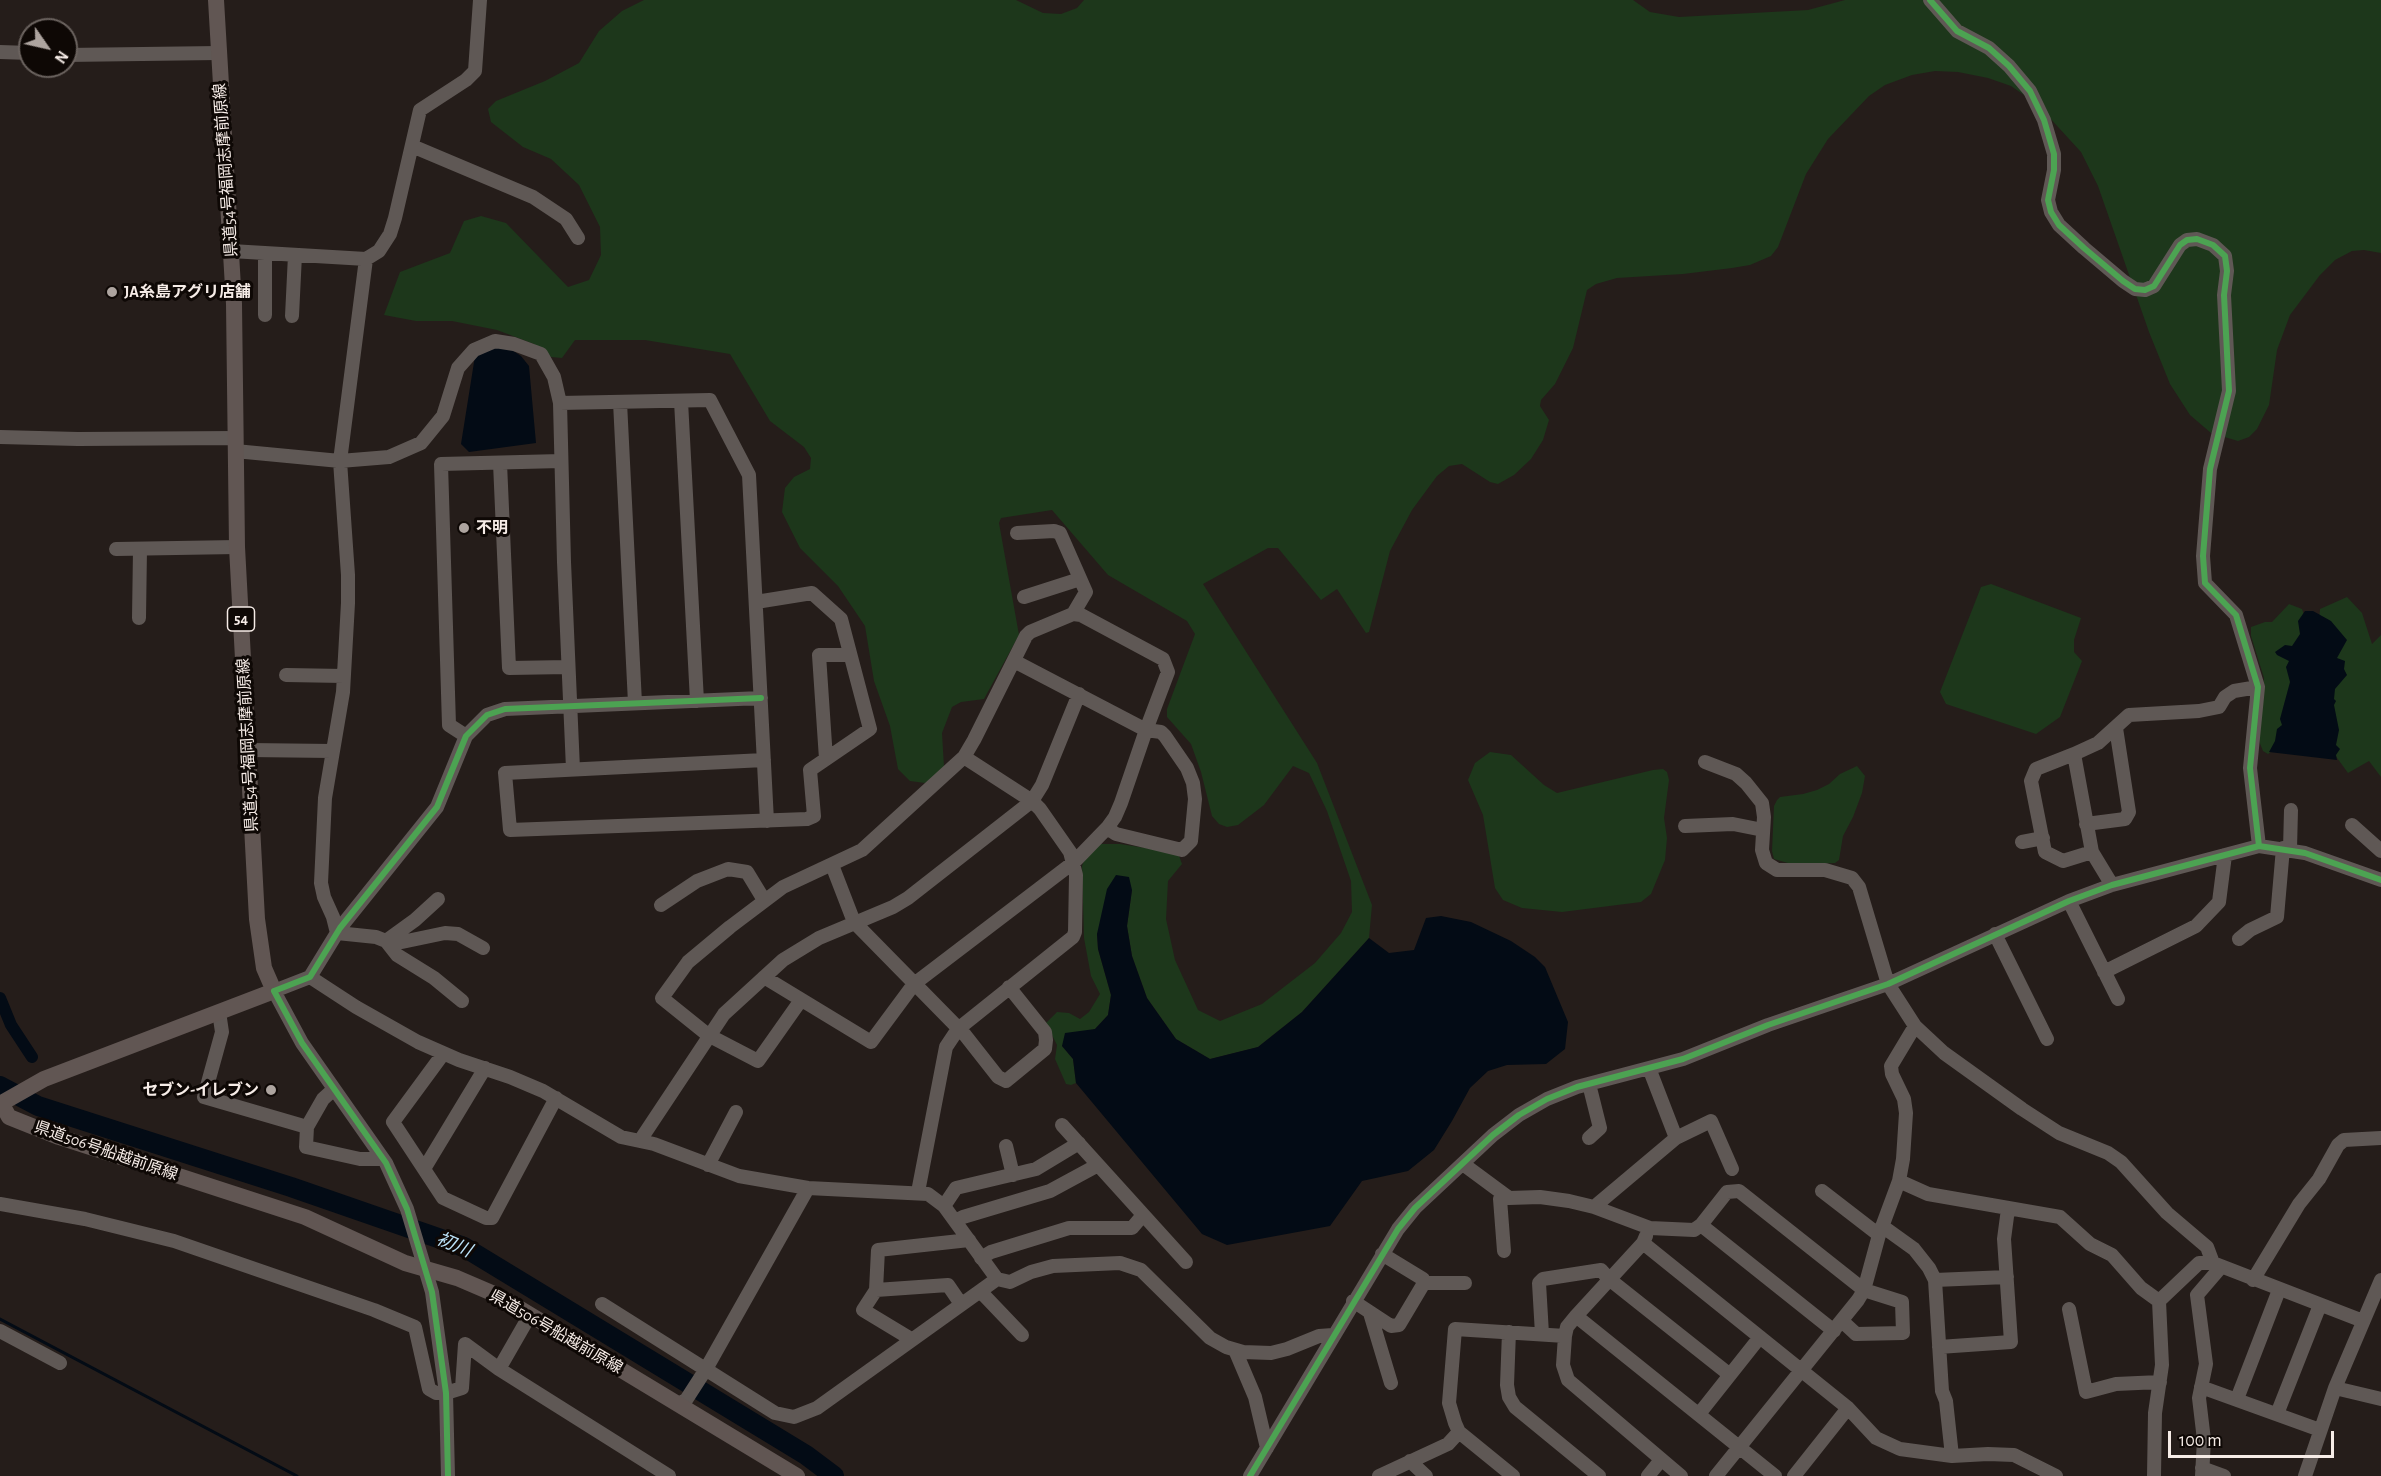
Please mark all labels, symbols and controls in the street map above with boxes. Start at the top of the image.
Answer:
north arrow [18,18,78,78]
text: N [52,48,71,66]
street label: 県道54号福岡志摩前原線 [210,82,242,258]
place label: JA糸島アグリ店舗 [124,282,251,302]
marker: JA糸島アグリ店舗 [105,285,119,299]
place label: 不明 [476,518,508,538]
marker: 不明 [457,521,471,535]
road number: 54 [228,607,254,631]
street label: 県道54号福岡志摩前原線 [234,657,262,833]
place label: セブン-イレブン [142,1080,259,1100]
marker: セブン-イレブン [264,1083,278,1097]
street label: 県道506号船越前原線 [32,1117,180,1185]
water label: 初川 [433,1228,475,1262]
street label: 県道506号船越前原線 [486,1286,626,1378]
scale bar [2171,1419,2338,1457]
text: 100 m [2179,1432,2222,1450]

